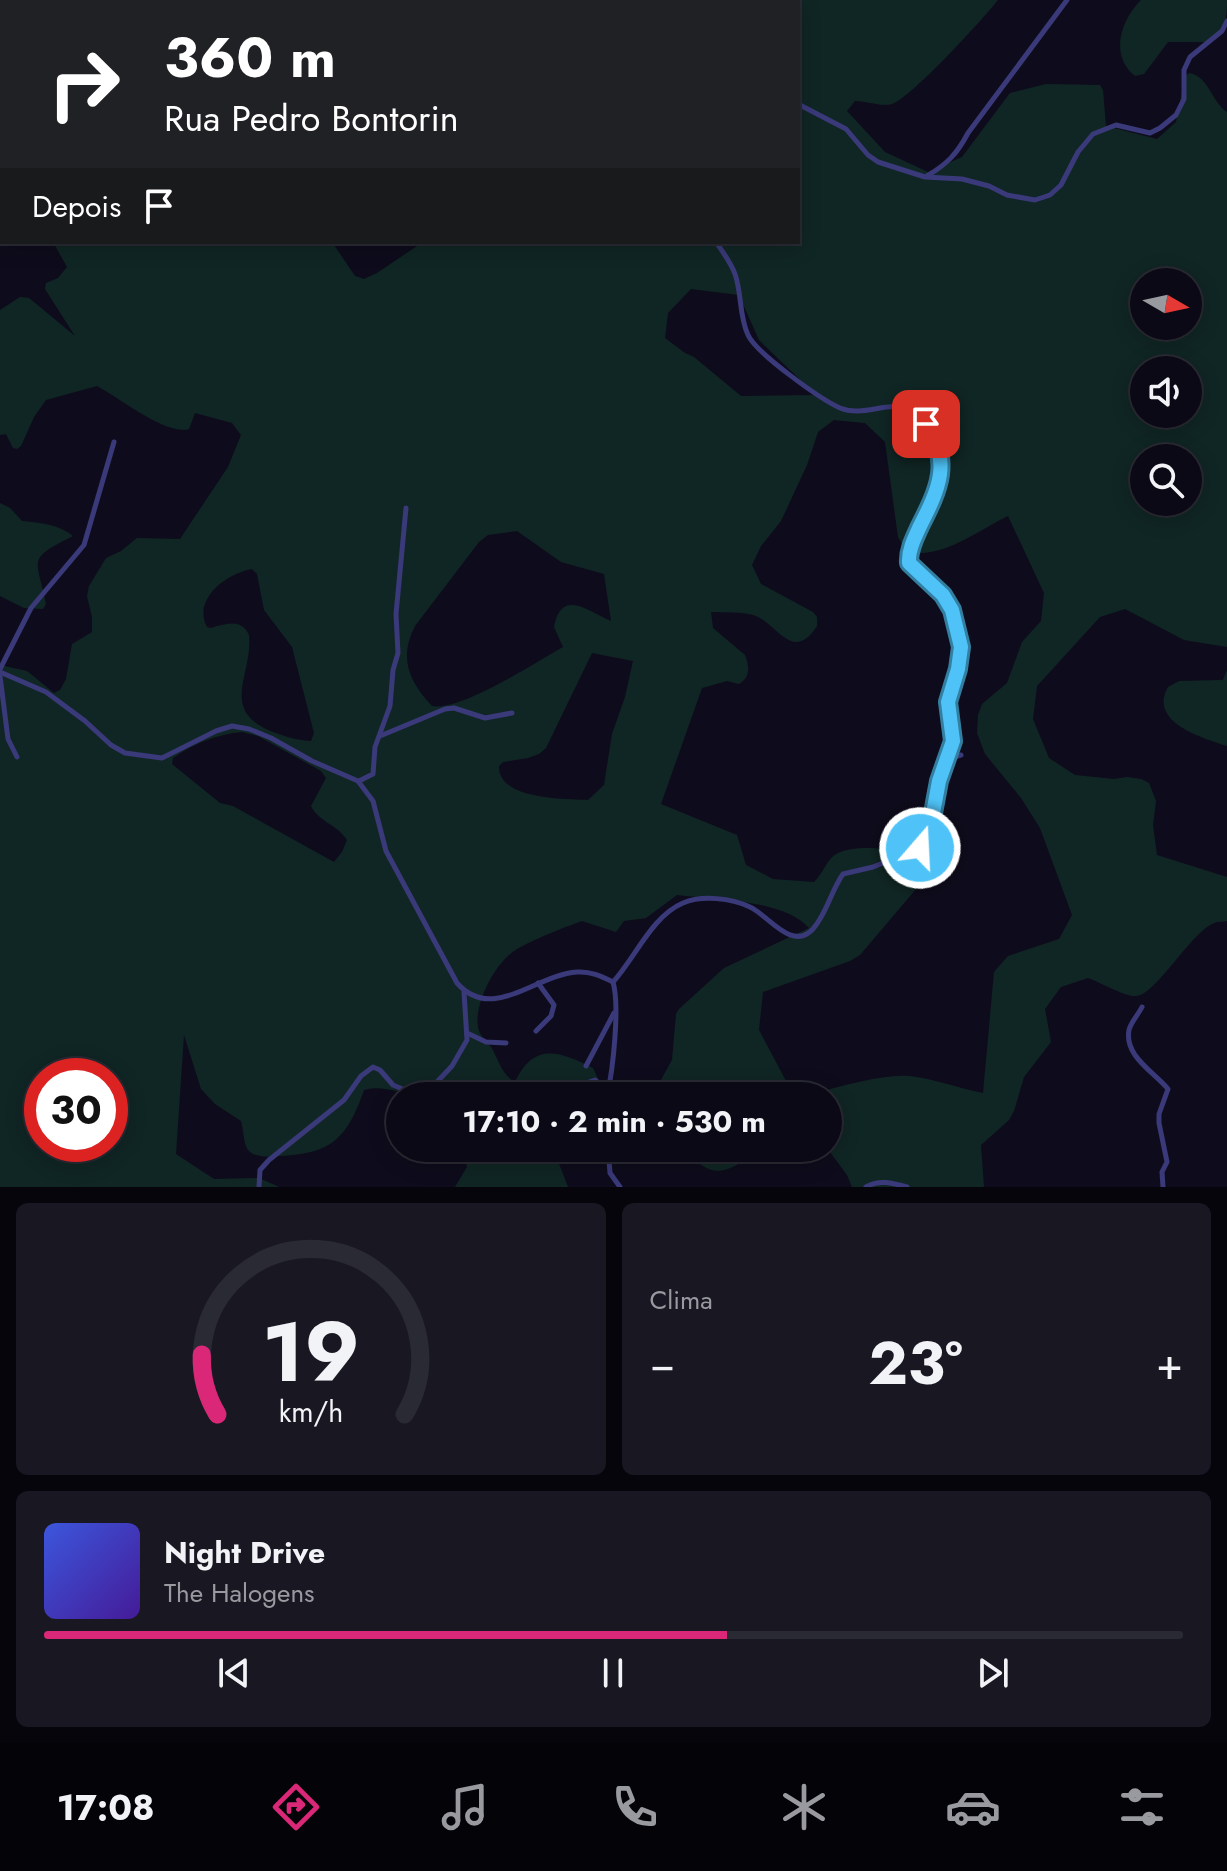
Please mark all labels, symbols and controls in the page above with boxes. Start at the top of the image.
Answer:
text: 360 m [164,17,336,98]
icon: right [32,32,136,136]
text: Rua Pedro Bontorin [164,92,459,144]
icon: arrive [137,184,181,228]
text: Depois [32,185,121,228]
north arrow [1130,268,1202,340]
map controls [1130,268,1202,516]
button: sound [1130,356,1202,428]
pin [892,390,960,458]
icon: arrive [904,402,948,446]
button: search [1130,444,1202,516]
position arrow [878,806,962,890]
speed limit sign: 30 [24,1058,128,1162]
text: 17:10 · 2 min · 530 m [462,1100,766,1143]
text: Clima [650,1281,713,1319]
text: 19 [262,1292,360,1412]
text: 23° [868,1320,963,1407]
text: − [650,1332,675,1396]
text: + [1156,1332,1183,1396]
text: km/h [278,1391,343,1433]
text: Night Drive [164,1531,325,1574]
text: The Halogens [164,1574,315,1612]
icon: previous [212,1651,256,1695]
icon: pause [591,1651,635,1695]
icon: next [971,1651,1015,1695]
icon: directions [268,1779,324,1835]
icon: music [437,1779,493,1835]
icon: phone [607,1779,663,1835]
icon: climate [776,1779,832,1835]
icon: car [945,1779,1001,1835]
icon: filters [1114,1779,1170,1835]
text: 17:08 [57,1781,155,1833]

